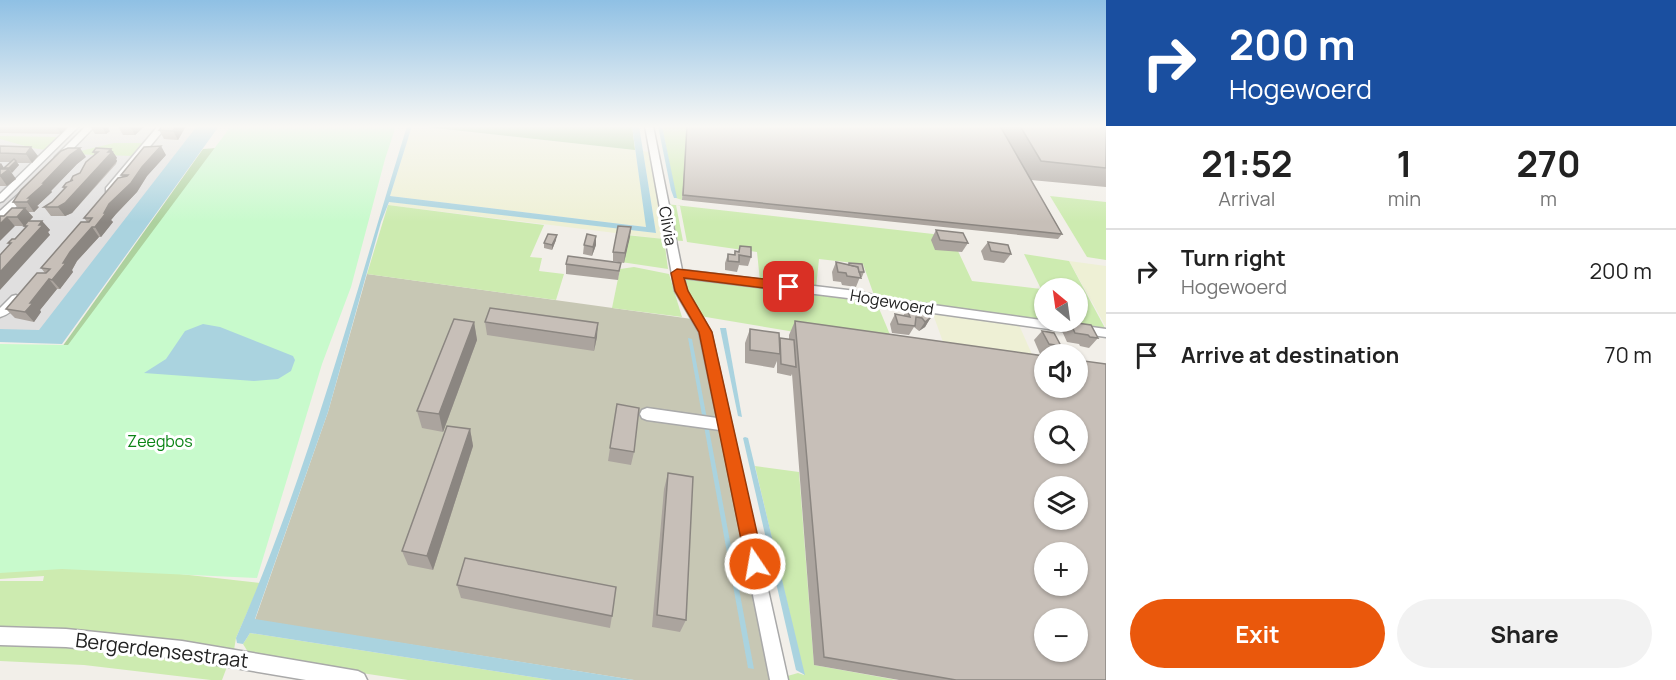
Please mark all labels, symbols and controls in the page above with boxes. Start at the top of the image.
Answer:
text: 200 m [1229,15,1355,73]
icon: right [1130,24,1208,102]
text: Hogewoerd [1229,70,1372,107]
text: 21:52 [1201,139,1292,188]
text: 1 [1397,139,1412,188]
text: 270 [1516,139,1581,188]
text: Arrival [1218,185,1275,212]
text: min [1388,185,1421,212]
text: m [1540,185,1557,212]
street label: Clivia [654,205,682,247]
text: Turn right [1181,243,1286,273]
icon: right [1130,255,1163,288]
text: 200 m [1590,256,1652,286]
pin [763,261,814,312]
icon: arrive [772,270,805,303]
text: Hogewoerd [1181,273,1287,300]
north arrow [1034,278,1088,332]
map controls [1034,278,1088,662]
street label: Hogewoerd [848,284,936,320]
icon: arrive [1130,339,1163,372]
text: Arrive at destination [1181,340,1399,370]
text: 70 m [1604,340,1652,370]
button: sound [1034,344,1088,398]
button: search [1034,410,1088,464]
park label: Zeegbos [127,430,193,452]
button: layers [1034,476,1088,530]
position arrow [723,532,787,596]
button: + [1034,542,1088,596]
button: Exit [1130,599,1385,668]
button: Share [1397,599,1652,668]
button: − [1034,608,1088,662]
street label: Bergerdensestraat [74,626,250,674]

